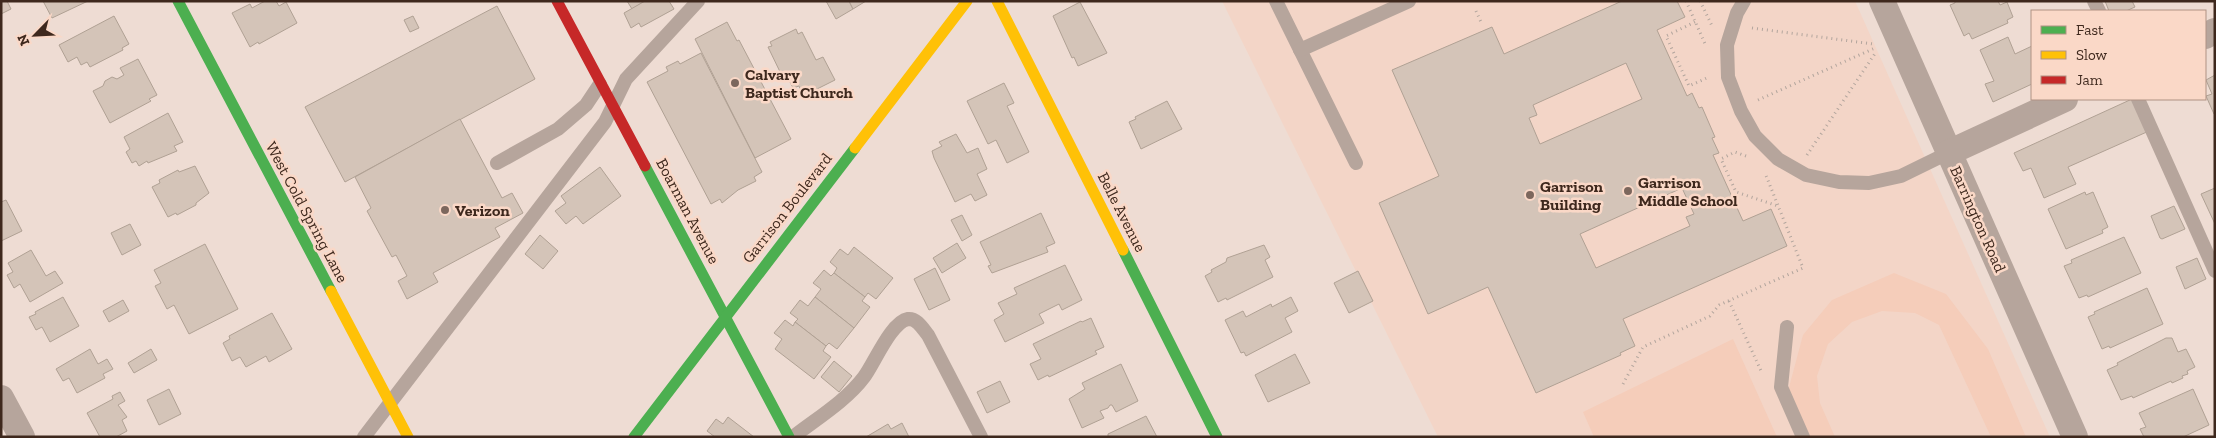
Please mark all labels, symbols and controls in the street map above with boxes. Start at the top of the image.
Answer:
north arrow [10,10,60,60]
legend [2031,10,2206,100]
text: Fast [2076,21,2104,39]
text: N [14,31,34,48]
text: Slow [2076,46,2108,64]
place label: Calvary Baptist Church [745,65,854,102]
text: Jam [2076,71,2103,89]
marker: Calvary Baptist Church [729,77,741,89]
street label: West Cold Spring Lane [262,138,352,286]
street label: Garrison Boulevard [738,149,836,267]
street label: Boarman Avenue [652,155,724,267]
street label: Barrington Road [1946,163,2010,275]
street label: Belle Avenue [1094,169,1150,255]
place label: Garrison Middle School [1638,173,1738,210]
place label: Garrison Building [1540,177,1604,214]
marker: Garrison Middle School [1622,185,1634,197]
marker: Garrison Building [1524,189,1536,201]
place label: Verizon [455,201,510,220]
marker: Verizon [439,204,451,216]

